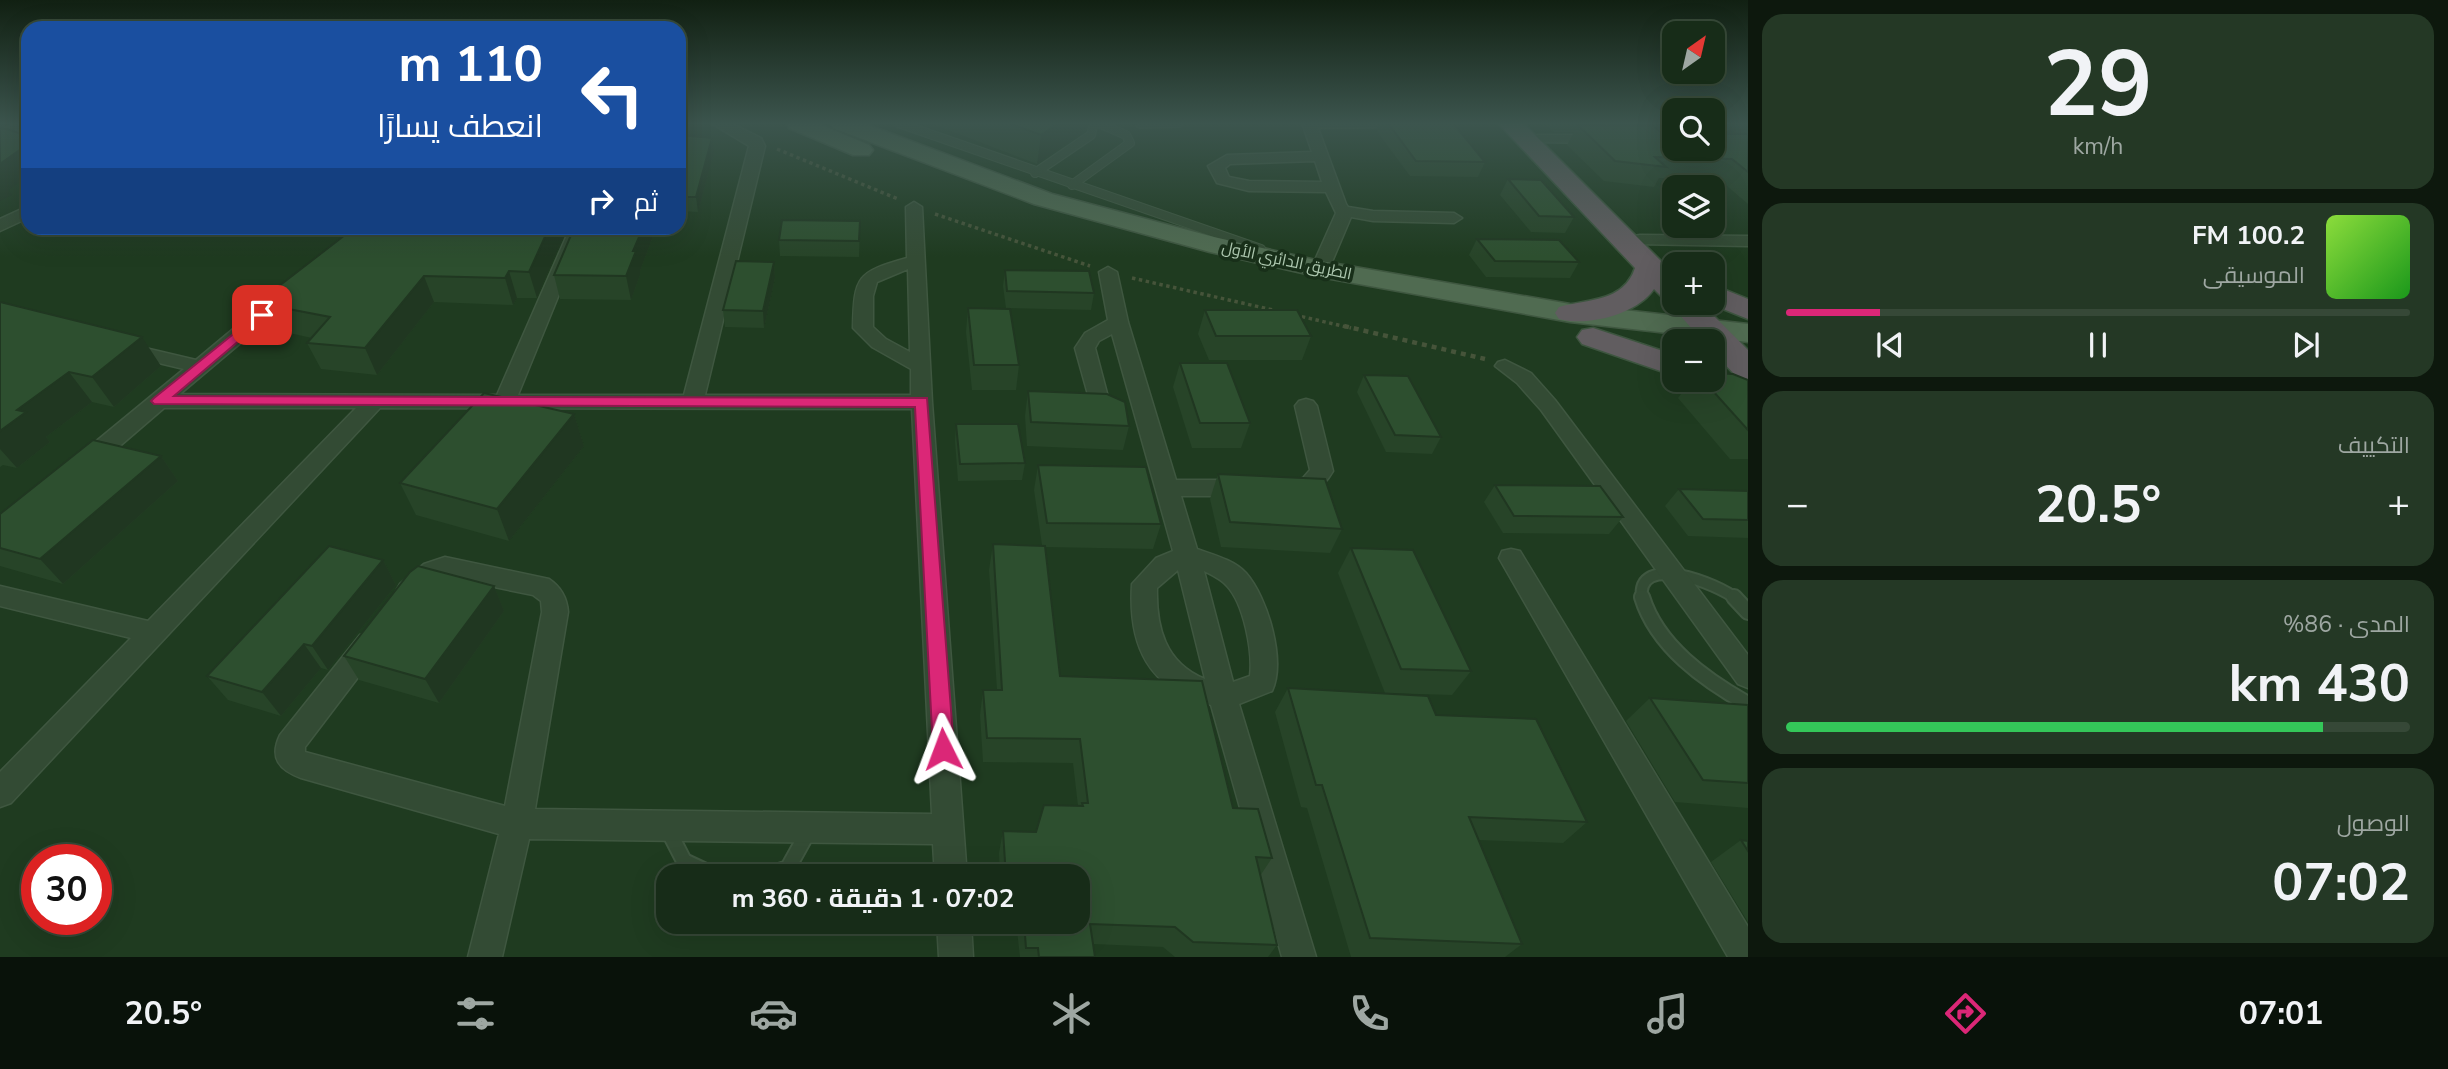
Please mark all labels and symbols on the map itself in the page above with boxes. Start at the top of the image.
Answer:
north arrow [1662,21,1726,84]
street label: الطريق الدائري الأول [1219,236,1354,287]
pin [232,285,292,345]
position arrow [906,712,980,786]
speed limit sign: 30 [21,844,112,935]

